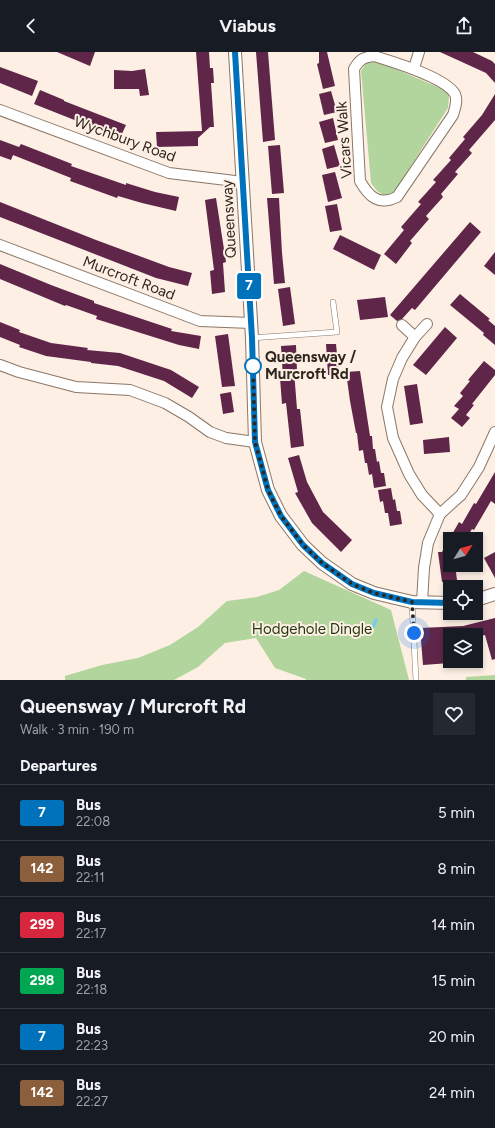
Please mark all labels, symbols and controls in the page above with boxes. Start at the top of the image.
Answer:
icon: back [20,15,42,37]
text: Viabus [219,15,276,37]
icon: share [453,15,475,37]
street label: Vicars Walk [332,100,356,179]
street label: Wychbury Road [72,112,178,166]
street label: Queensway [218,179,240,259]
street label: Murcroft Road [80,252,178,304]
line badge: 7 [236,273,262,299]
text: 7 [245,277,253,294]
place label: Queensway / Murcroft Rd [265,348,357,383]
marker: Queensway / Murcroft Rd [244,357,262,375]
north arrow [443,532,483,572]
map controls [443,532,483,668]
button: locate [443,580,483,620]
park label: Hodgehole Dingle [252,620,372,638]
your location [404,623,424,643]
button: layers [443,628,483,668]
button: heart [433,693,475,735]
text: Queensway / Murcroft Rd [20,695,246,718]
text: Walk · 3 min · 190 m [20,722,134,737]
text: Departures [20,757,97,775]
text: Bus [76,796,101,814]
text: 7 [38,804,46,821]
text: 5 min [438,804,475,822]
text: 22:08 [76,814,110,829]
text: Bus [76,852,101,870]
text: 142 [31,860,53,877]
text: 8 min [437,860,475,878]
text: 22:11 [76,870,105,885]
text: Bus [76,908,101,926]
text: 299 [30,916,54,933]
text: 14 min [431,916,475,934]
text: 22:17 [76,926,106,941]
text: Bus [76,964,101,982]
text: 298 [30,972,54,989]
text: 15 min [432,972,475,990]
text: 22:18 [76,982,107,997]
text: Bus [76,1020,101,1038]
text: 7 [38,1028,46,1045]
text: 20 min [429,1028,475,1046]
text: 22:23 [76,1038,108,1053]
text: Bus [76,1076,101,1094]
text: 142 [31,1084,53,1101]
text: 24 min [429,1084,475,1102]
text: 22:27 [76,1094,108,1109]

